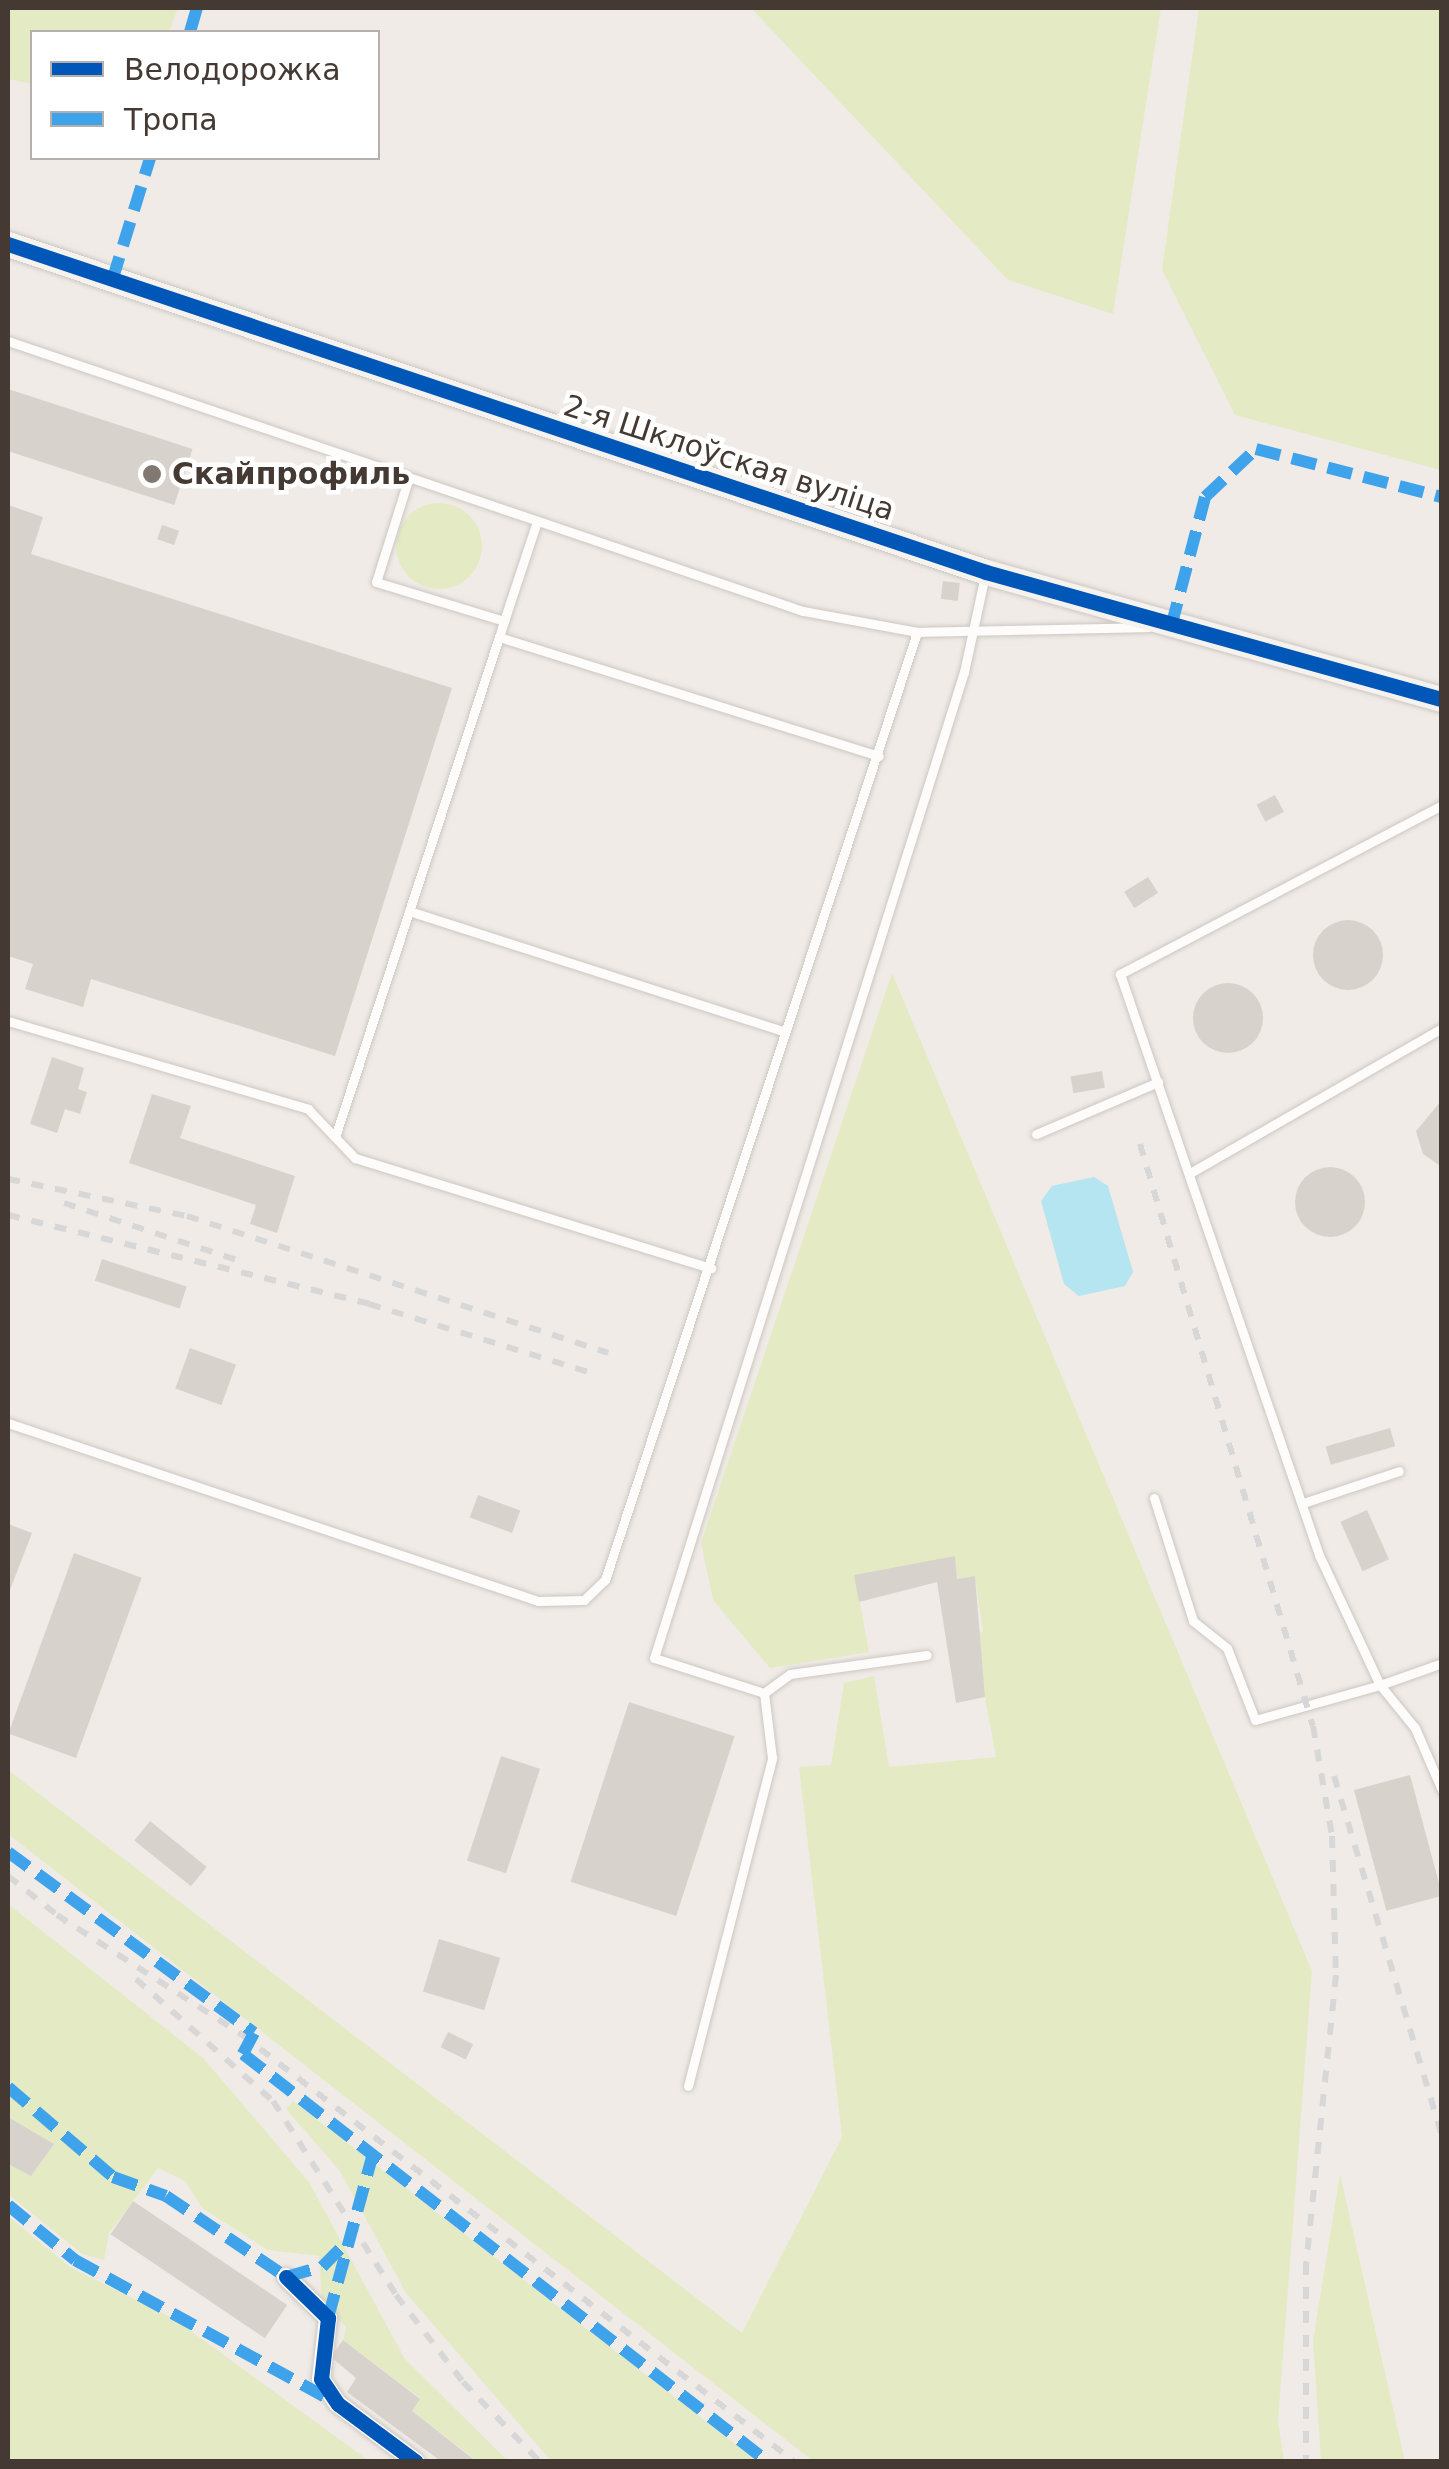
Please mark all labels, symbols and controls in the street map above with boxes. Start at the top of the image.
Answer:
legend [30,30,380,160]
text: Велодорожка [124,52,341,87]
text: Тропа [124,102,218,137]
street label: 2-я Шклоўская вуліца [559,388,899,528]
place label: Скайпрофиль [172,456,410,492]
marker: Скайпрофиль [141,463,163,485]

